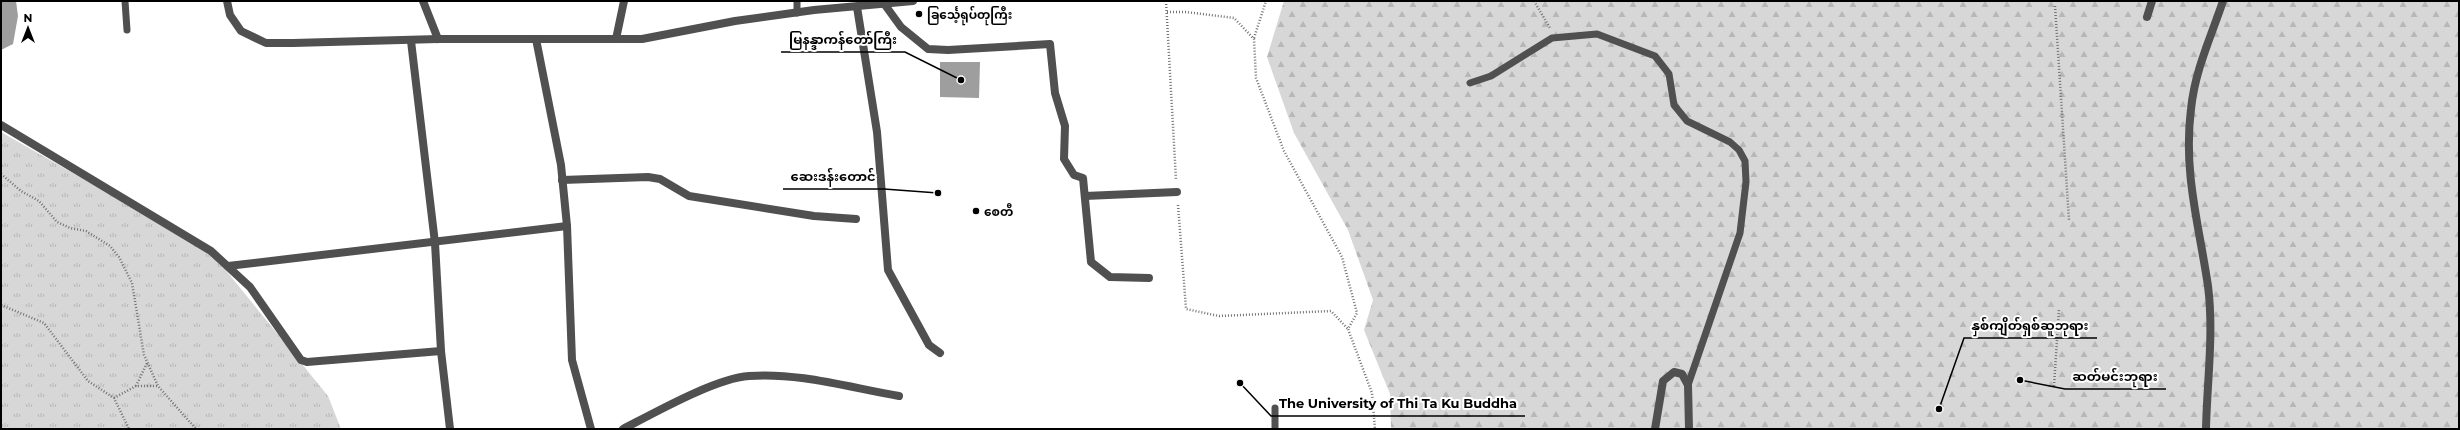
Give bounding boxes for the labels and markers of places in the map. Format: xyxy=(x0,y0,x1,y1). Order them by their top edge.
place label: ခြင်္သေ့ရုပ်တုကြီး xyxy=(927,5,1012,26)
marker: ခြင်္သေ့ရုပ်တုကြီး xyxy=(914,9,924,19)
callout: မြနန္ဒာကန်တော်ကြီး xyxy=(781,27,905,52)
callout: ဆေးဒန်းတောင် xyxy=(783,164,884,189)
place label: စေတီ xyxy=(984,203,1013,219)
marker: စေတီ xyxy=(971,206,981,216)
callout: နှစ်ကျိတ်ရှစ်ဆူဘုရား xyxy=(1964,313,2097,338)
callout: ဆတ်မင်းဘုရား xyxy=(2065,364,2166,389)
callout: The University of Thi Ta Ku Buddha xyxy=(1271,391,1525,416)

